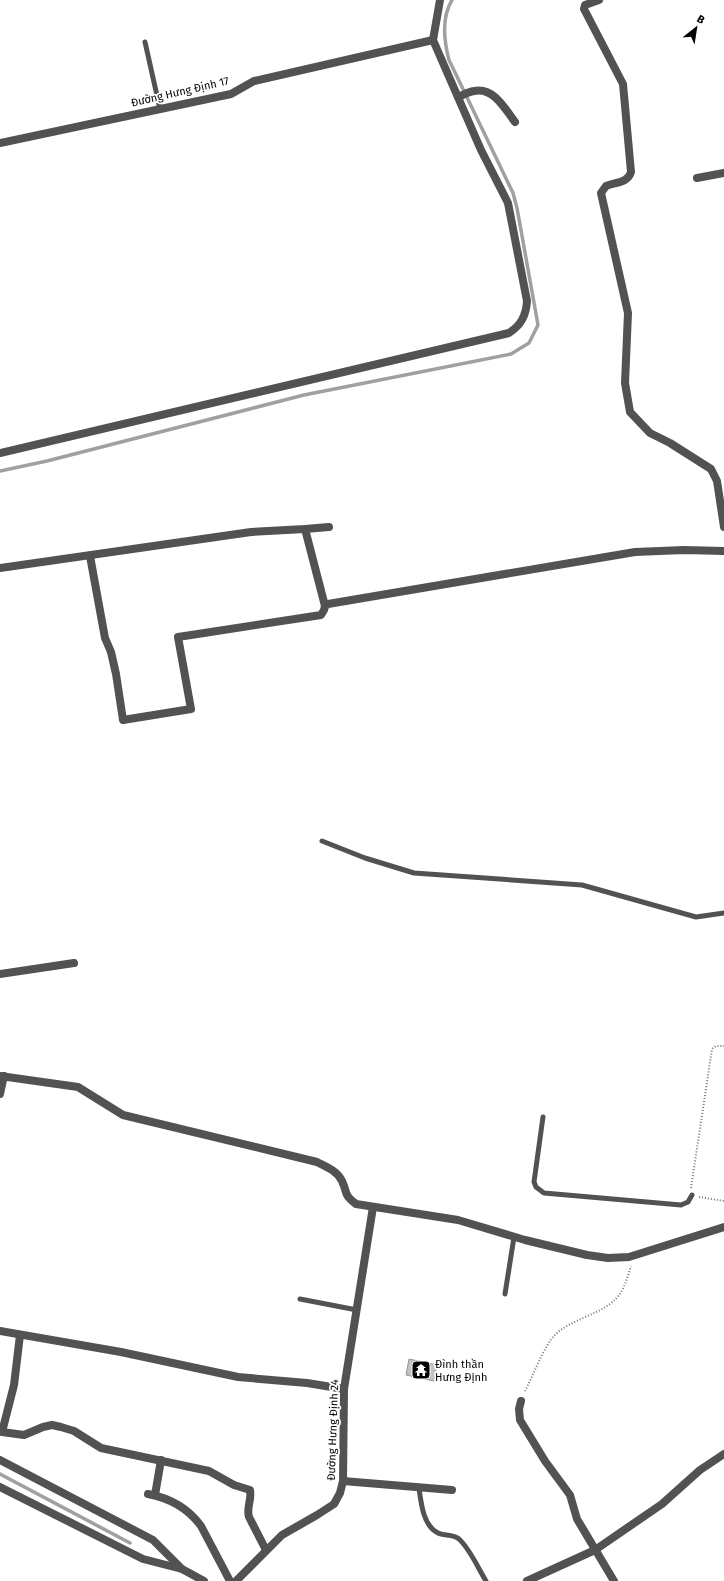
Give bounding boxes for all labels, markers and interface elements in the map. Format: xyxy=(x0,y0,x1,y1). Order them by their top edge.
north arrow xyxy=(676,8,716,48)
text: B xyxy=(695,12,707,27)
street label: Đường Hưng Định 17 xyxy=(130,74,230,110)
place label: Đình thần Hưng Định xyxy=(435,1358,487,1384)
temple icon: Đình thần Hưng Định xyxy=(410,1359,432,1381)
street label: Đường Hưng Định 24 xyxy=(325,1379,341,1481)

